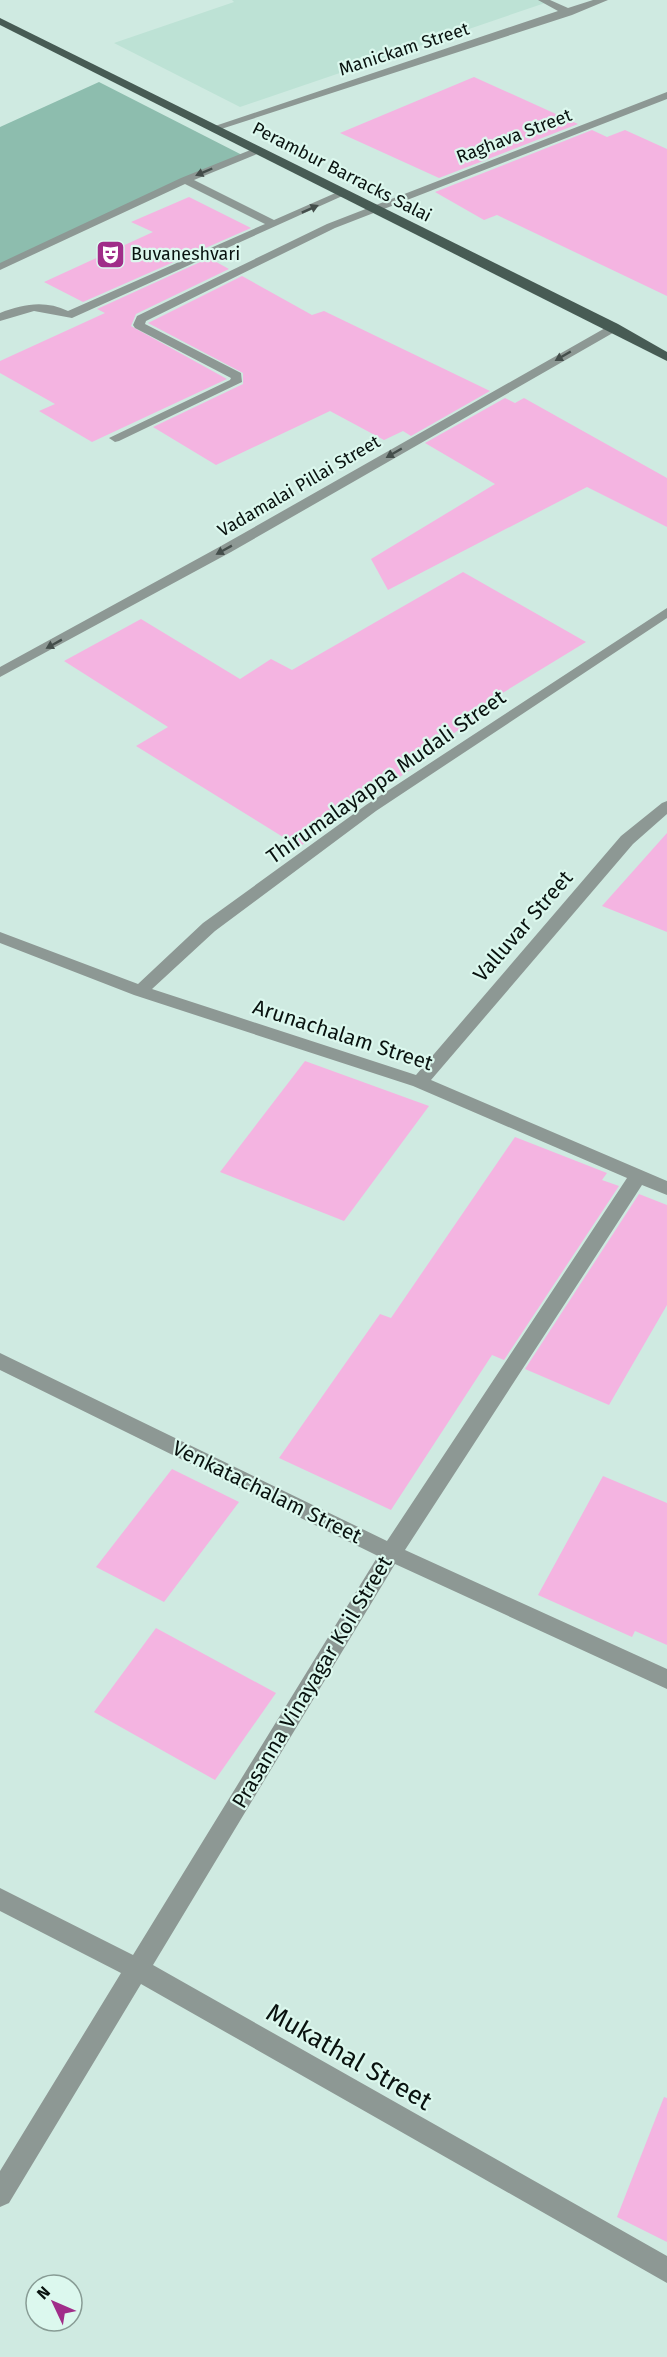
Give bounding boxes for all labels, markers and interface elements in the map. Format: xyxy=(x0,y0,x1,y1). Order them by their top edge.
street label: Manickam Street xyxy=(336,17,472,80)
street label: Raghava Street xyxy=(453,104,575,168)
street label: Perambur Barracks Salai xyxy=(249,117,435,227)
one-way arrow xyxy=(195,168,213,177)
one-way arrow xyxy=(301,204,318,213)
theatre icon: Buvaneshvari xyxy=(94,238,126,270)
place label: Buvaneshvari xyxy=(131,243,240,265)
one-way arrow xyxy=(555,351,571,362)
street label: Vadamalai Pillai Street xyxy=(214,430,385,542)
one-way arrow xyxy=(385,448,402,458)
one-way arrow xyxy=(216,544,233,554)
one-way arrow xyxy=(45,639,62,649)
street label: Thirumalayappa Mudali Street xyxy=(261,684,511,870)
street label: Valluvar Street xyxy=(468,865,579,987)
street label: Arunachalam Street xyxy=(250,994,437,1076)
street label: Venkatachalam Street xyxy=(168,1435,366,1549)
street label: Prasanna Vinayagar Koil Street xyxy=(226,1551,398,1813)
street label: Mukathal Street xyxy=(261,1997,438,2117)
north arrow xyxy=(24,2273,84,2333)
text: N xyxy=(33,2283,54,2303)

